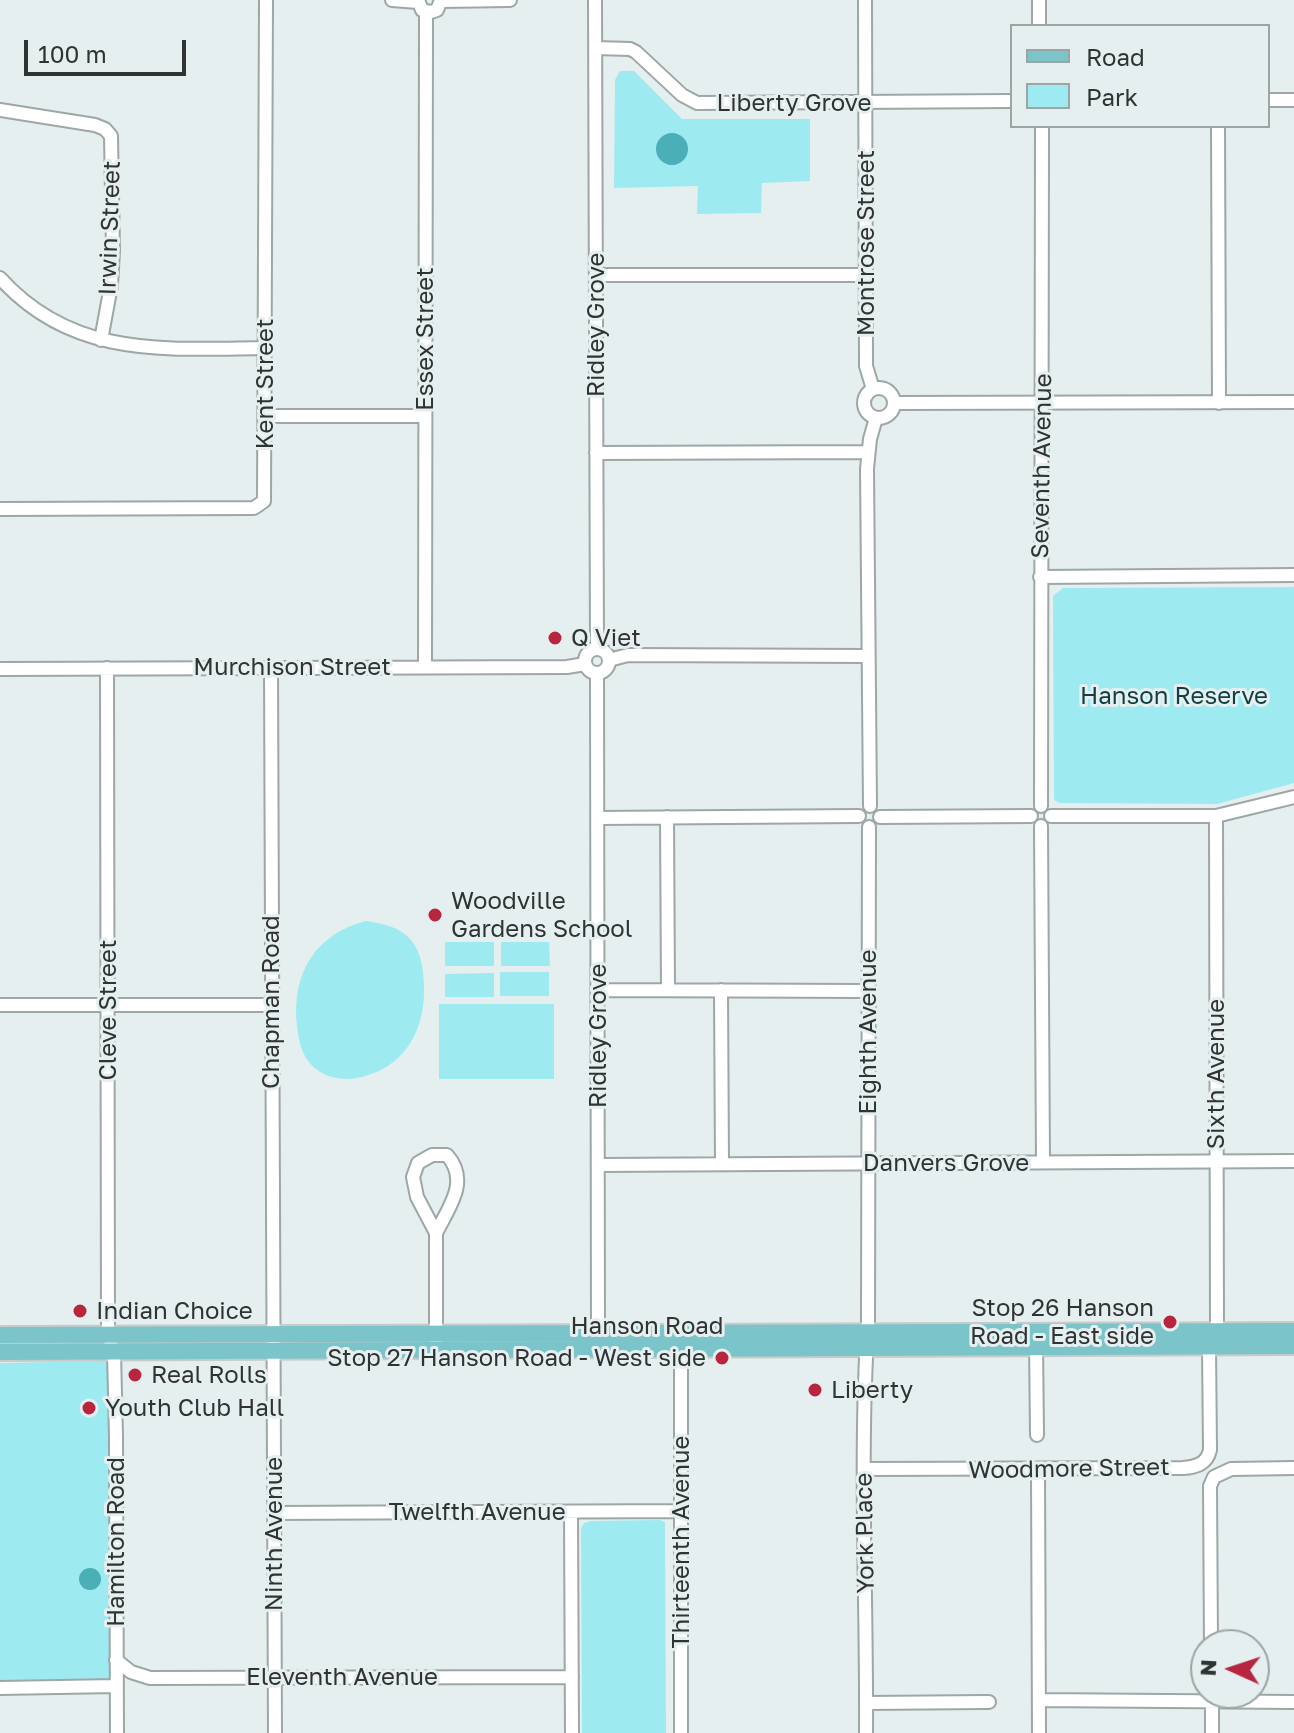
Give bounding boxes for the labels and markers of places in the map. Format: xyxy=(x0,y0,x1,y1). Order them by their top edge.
place label: Q Viet xyxy=(571,624,641,652)
marker: Q Viet xyxy=(546,629,564,647)
place label: Woodville Gardens School xyxy=(451,887,632,943)
marker: Woodville Gardens School xyxy=(426,906,444,924)
place label: Stop 26 Hanson Road - East side xyxy=(970,1294,1154,1350)
place label: Indian Choice xyxy=(96,1297,253,1325)
marker: Indian Choice xyxy=(71,1302,89,1320)
marker: Stop 26 Hanson Road - East side xyxy=(1161,1313,1179,1331)
place label: Stop 27 Hanson Road - West side xyxy=(327,1344,706,1372)
marker: Stop 27 Hanson Road - West side xyxy=(713,1349,731,1367)
place label: Real Rolls xyxy=(151,1361,267,1389)
marker: Real Rolls xyxy=(126,1366,144,1384)
place label: Liberty xyxy=(831,1376,913,1404)
marker: Liberty xyxy=(806,1381,824,1399)
place label: Youth Club Hall xyxy=(105,1394,284,1422)
marker: Youth Club Hall xyxy=(80,1399,98,1417)

